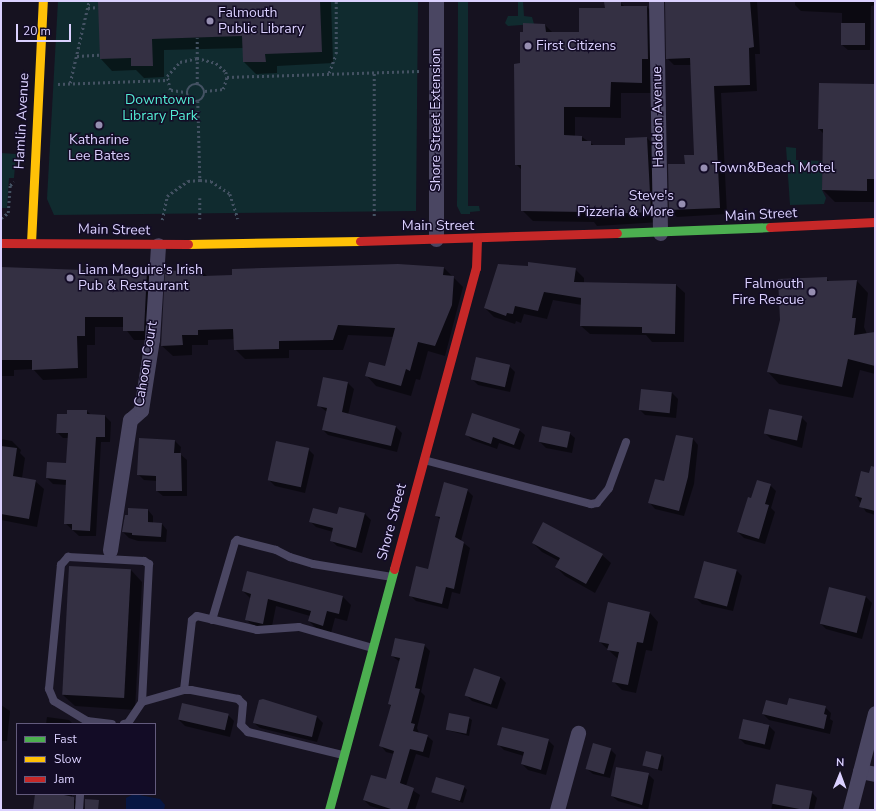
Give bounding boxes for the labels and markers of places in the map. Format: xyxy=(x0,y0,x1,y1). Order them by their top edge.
place label: Falmouth Public Library xyxy=(218,5,304,38)
marker: Falmouth Public Library xyxy=(205,16,215,26)
place label: First Citizens xyxy=(536,38,616,54)
marker: First Citizens xyxy=(523,41,533,51)
marker: Katharine Lee Bates xyxy=(94,120,104,130)
place label: Katharine Lee Bates xyxy=(68,132,130,164)
place label: Town&Beach Motel xyxy=(712,160,835,176)
marker: Town&Beach Motel xyxy=(699,163,709,173)
place label: Steve's Pizzeria & More xyxy=(577,188,674,220)
marker: Steve's Pizzeria & More xyxy=(677,199,687,209)
place label: Liam Maguire's Irish Pub & Restaurant xyxy=(78,262,203,294)
marker: Liam Maguire's Irish Pub & Restaurant xyxy=(65,273,75,283)
place label: Falmouth Fire Rescue xyxy=(732,276,804,308)
marker: Falmouth Fire Rescue xyxy=(807,287,817,297)

